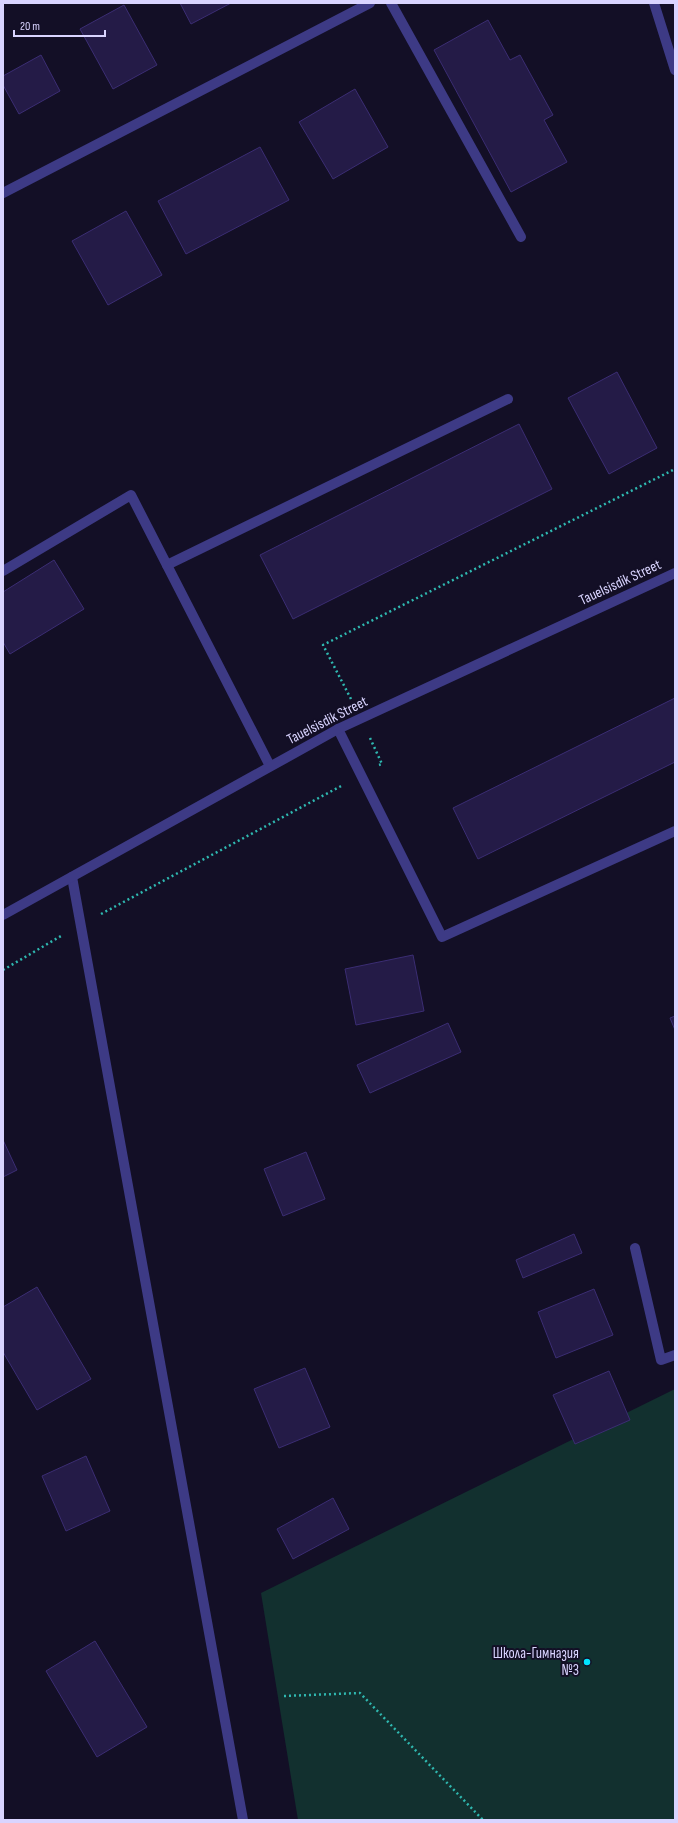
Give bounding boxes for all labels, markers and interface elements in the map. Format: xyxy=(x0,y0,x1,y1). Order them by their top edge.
scale bar xyxy=(14,12,105,38)
text: 20 m xyxy=(20,19,40,34)
street label: Tauelsisdik Street xyxy=(576,555,665,610)
street label: Tauelsisdik Street xyxy=(284,692,371,749)
place label: Школа-Гимназия №3 xyxy=(493,1644,579,1680)
marker: Школа-Гимназия №3 xyxy=(582,1657,592,1667)

